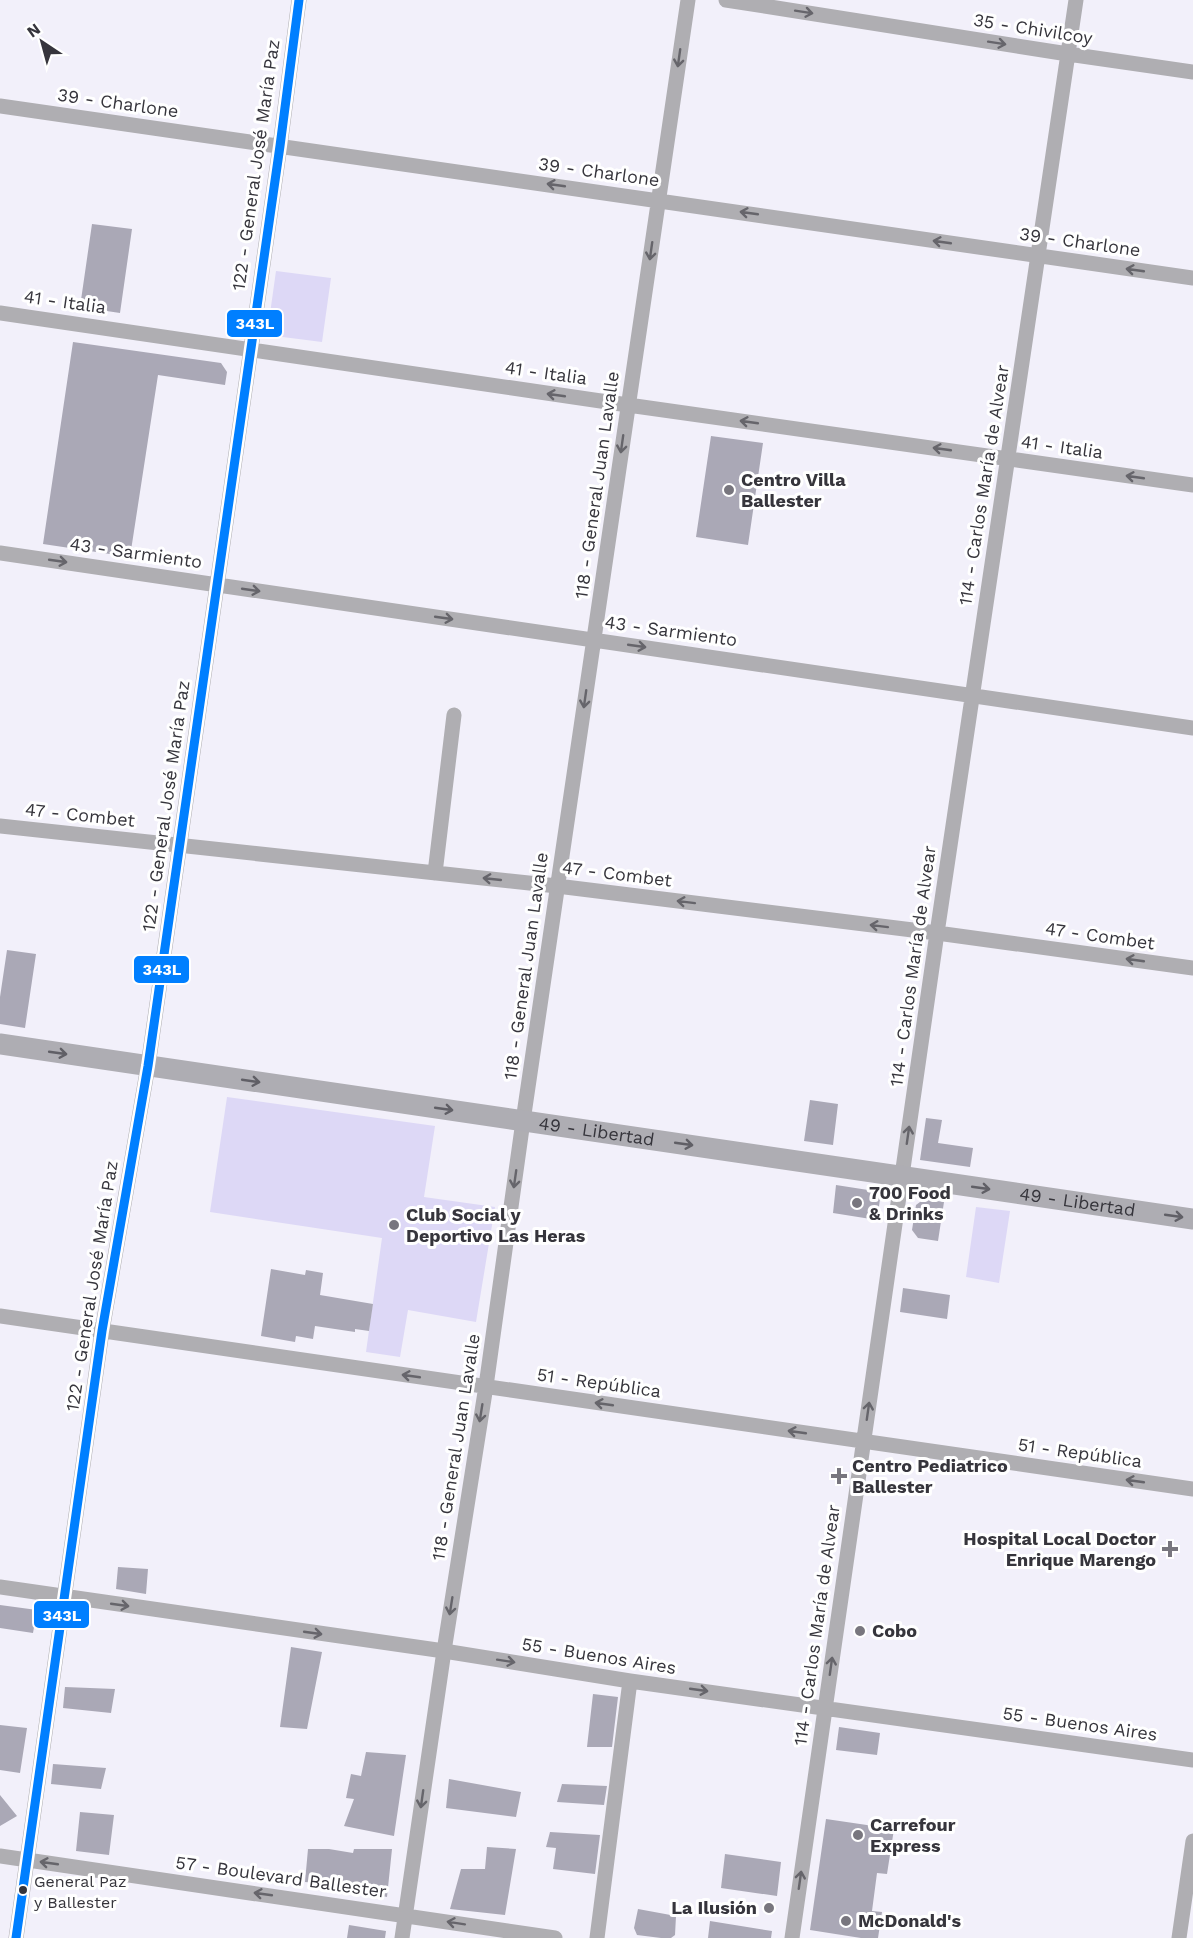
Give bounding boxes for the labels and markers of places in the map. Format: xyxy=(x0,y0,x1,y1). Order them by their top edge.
place label: Centro Villa Ballester xyxy=(741,469,846,511)
marker: Centro Villa Ballester xyxy=(722,483,736,497)
place label: 700 Food & Drinks xyxy=(869,1182,951,1224)
marker: 700 Food & Drinks xyxy=(850,1196,864,1210)
place label: Club Social y Deportivo Las Heras xyxy=(406,1204,586,1246)
marker: Club Social y Deportivo Las Heras xyxy=(387,1218,401,1232)
place label: Centro Pediatrico Ballester xyxy=(852,1455,1008,1497)
marker: Centro Pediatrico Ballester xyxy=(830,1467,848,1485)
place label: Hospital Local Doctor Enrique Marengo xyxy=(963,1528,1156,1570)
marker: Hospital Local Doctor Enrique Marengo xyxy=(1161,1540,1179,1558)
place label: Cobo xyxy=(872,1620,917,1641)
marker: Cobo xyxy=(853,1624,867,1638)
place label: Carrefour Express xyxy=(870,1814,956,1856)
marker: Carrefour Express xyxy=(851,1828,865,1842)
place label: General Paz y Ballester xyxy=(34,1872,126,1912)
marker: General Paz y Ballester xyxy=(17,1884,29,1896)
place label: La Ilusión xyxy=(671,1897,757,1918)
marker: La Ilusión xyxy=(762,1901,776,1915)
place label: McDonald's xyxy=(858,1910,961,1931)
marker: McDonald's xyxy=(839,1914,853,1928)

